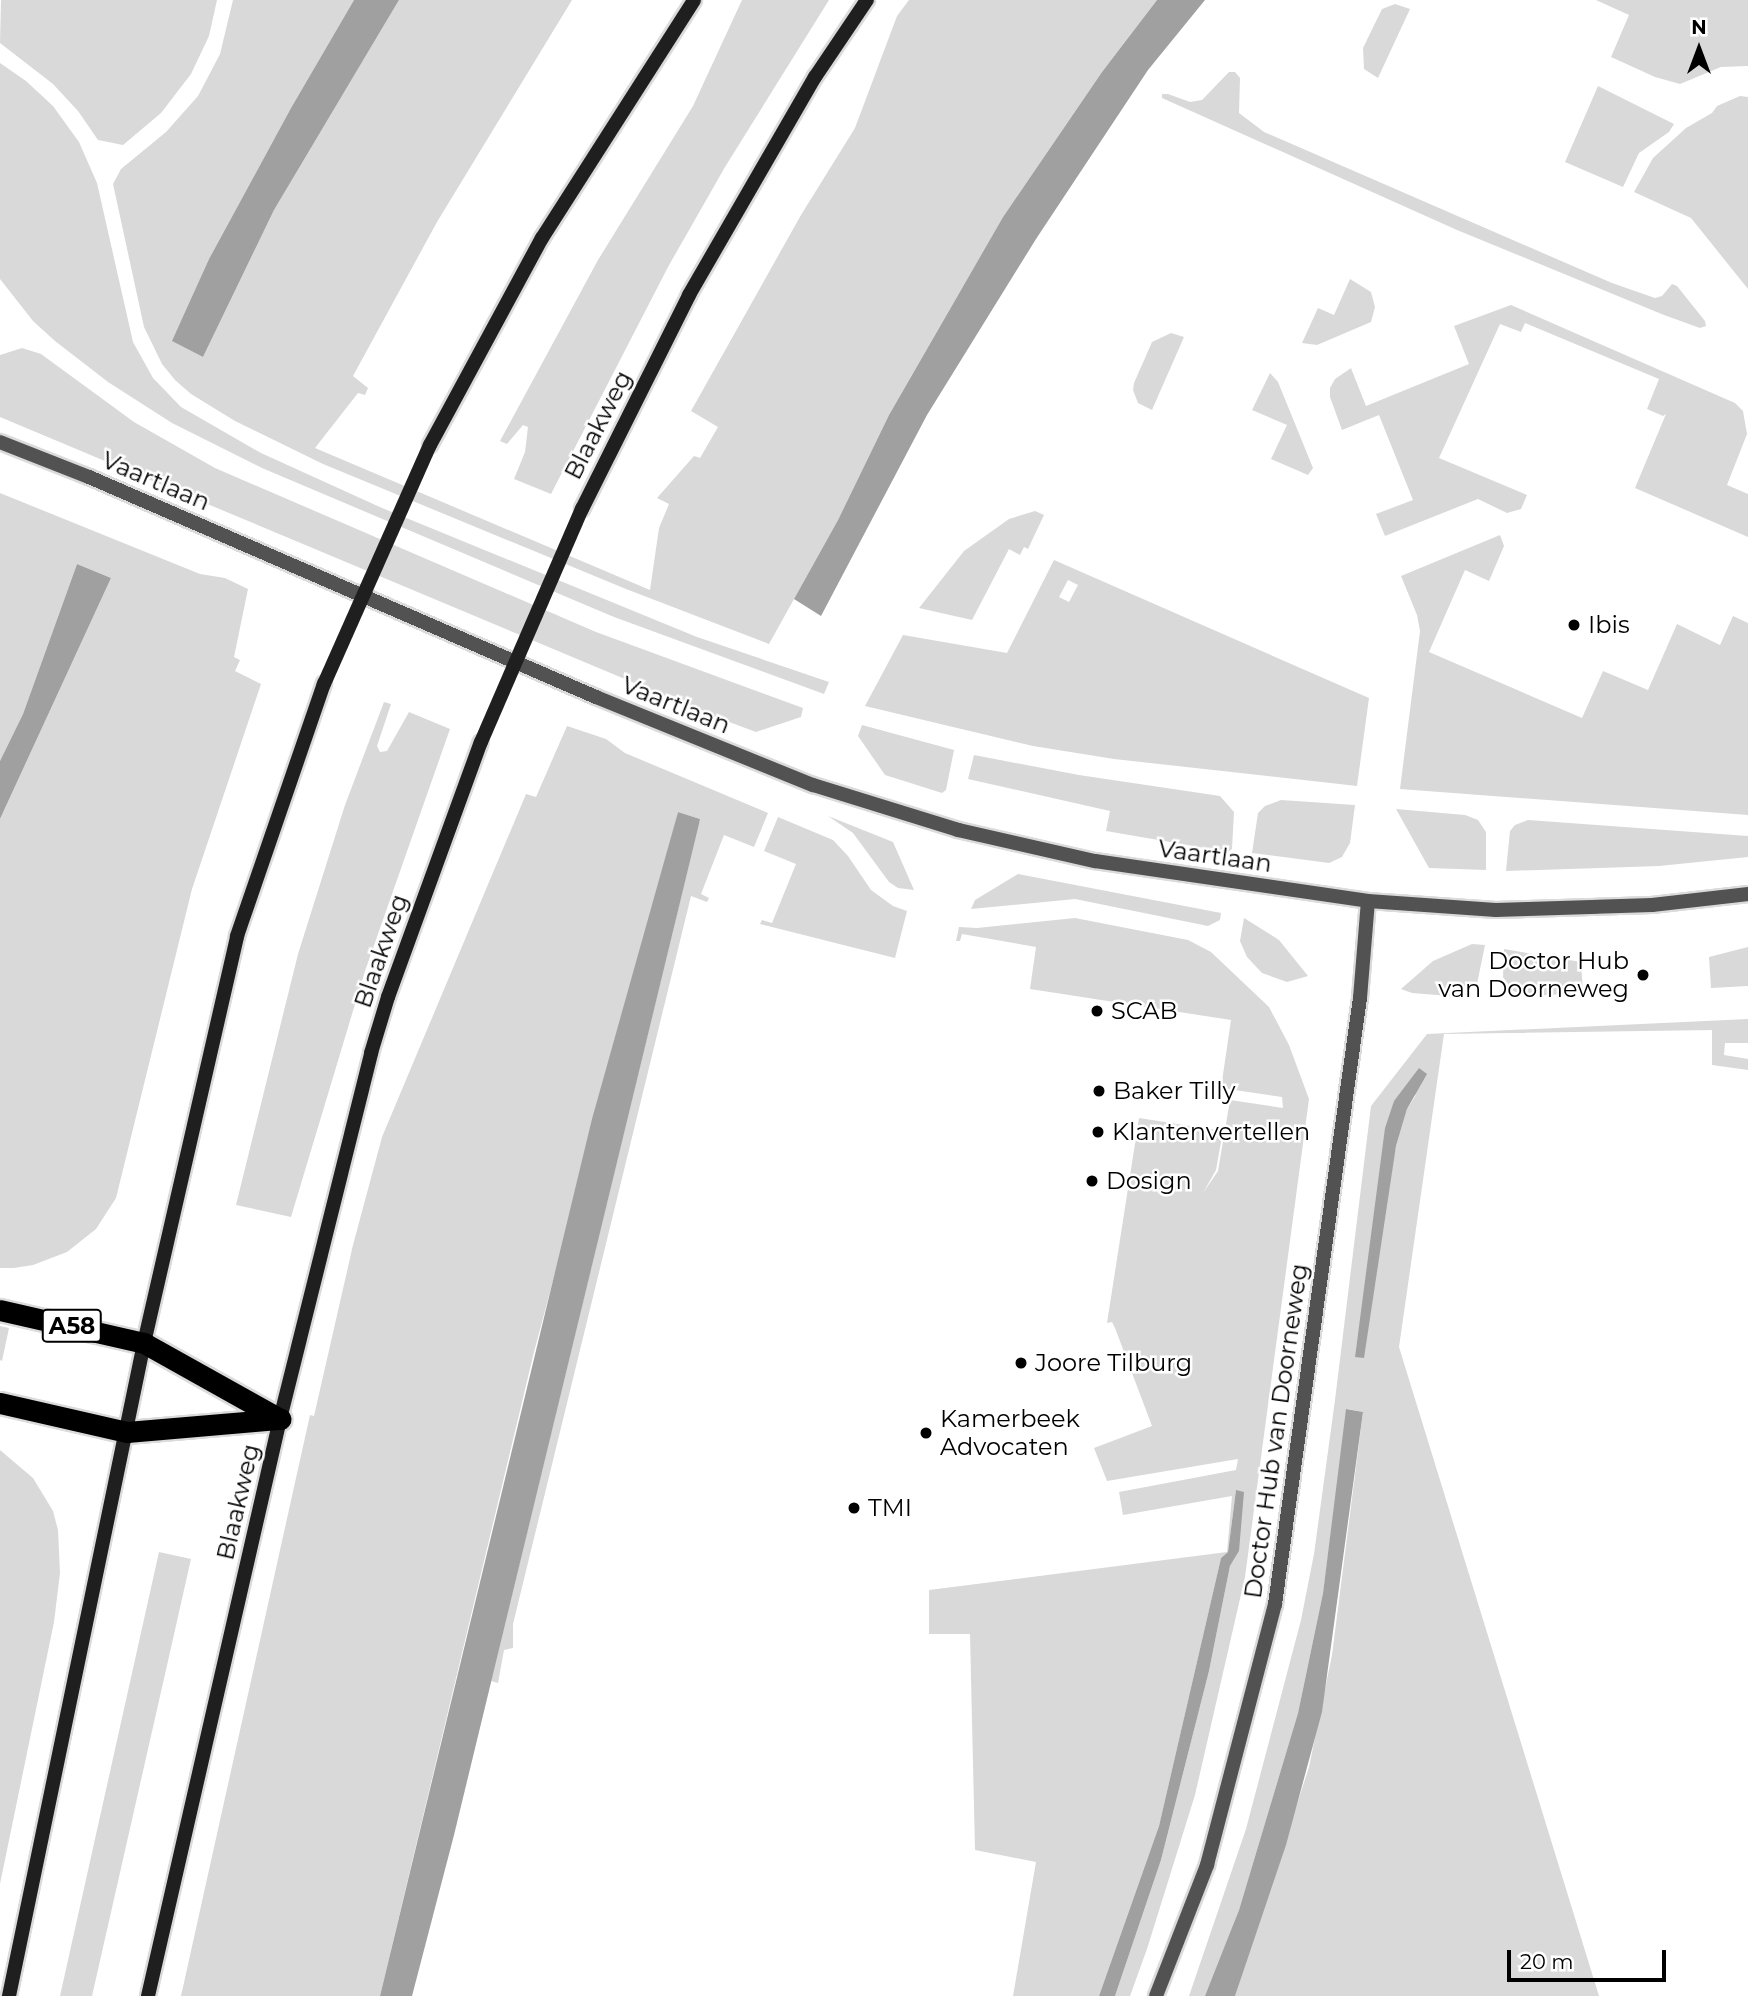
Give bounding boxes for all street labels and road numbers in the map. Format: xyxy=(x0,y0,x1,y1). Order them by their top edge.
street label: Blaakweg xyxy=(558,366,638,484)
street label: Vaartlaan xyxy=(98,445,214,517)
street label: Vaartlaan xyxy=(618,670,734,740)
street label: Vaartlaan xyxy=(1156,834,1274,878)
street label: Blaakweg xyxy=(348,890,414,1012)
street label: Doctor Hub van Doorneweg xyxy=(1238,1262,1314,1600)
road number: A58 xyxy=(41,1306,104,1345)
street label: Blaakweg xyxy=(211,1441,265,1563)

